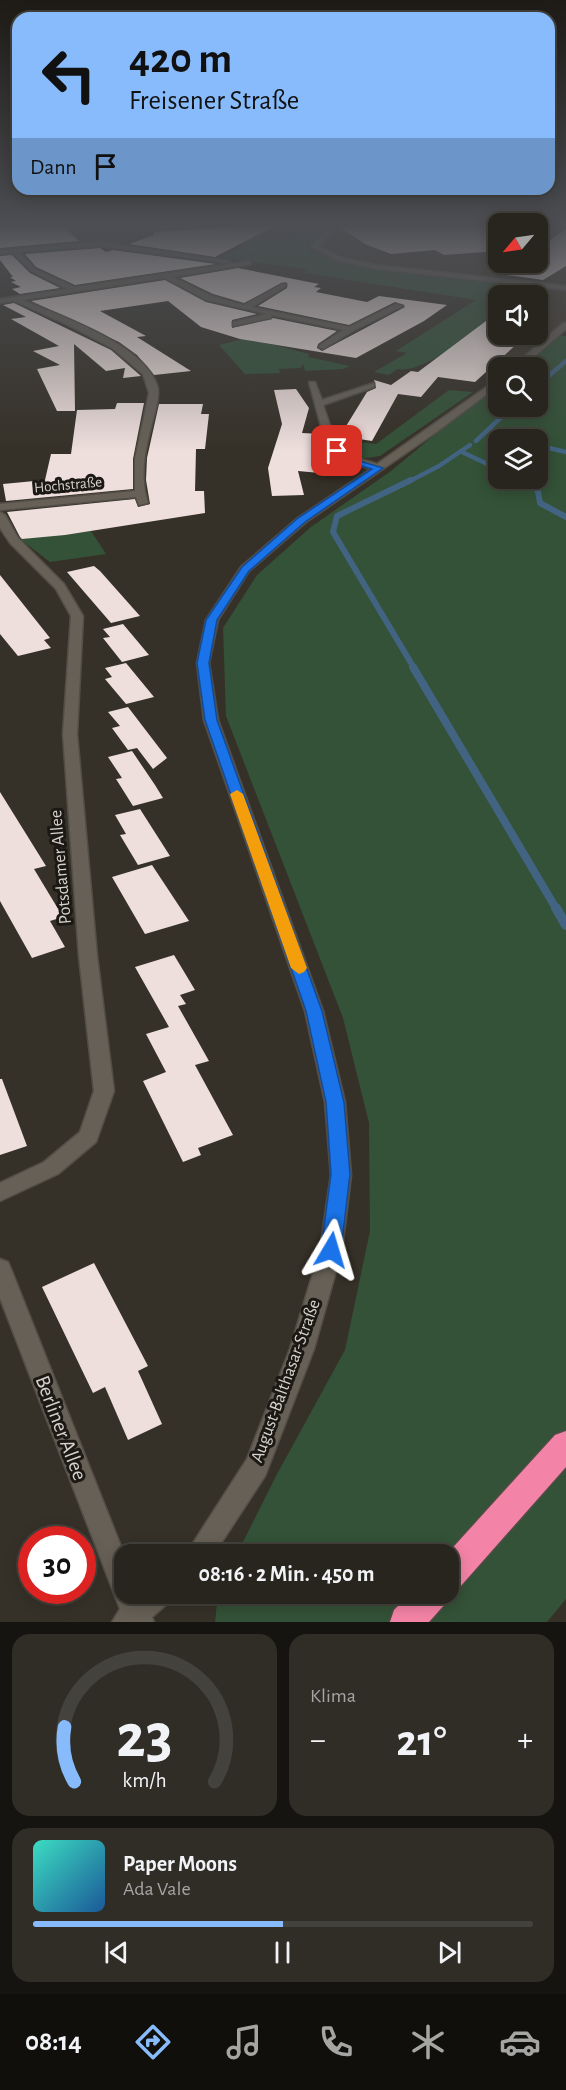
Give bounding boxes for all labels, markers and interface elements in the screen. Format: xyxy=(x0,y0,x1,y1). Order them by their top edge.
icon: left xyxy=(30,36,108,114)
text: 420 m xyxy=(129,38,232,80)
text: Freisener Straße xyxy=(129,87,299,114)
icon: arrive xyxy=(89,150,122,183)
text: Dann xyxy=(30,156,77,178)
north arrow xyxy=(488,213,548,273)
map controls xyxy=(488,213,548,489)
button: sound xyxy=(488,285,548,345)
button: search xyxy=(488,357,548,417)
pin xyxy=(311,425,362,476)
button: layers xyxy=(488,429,548,489)
icon: arrive xyxy=(320,434,353,467)
street label: Hochstraße xyxy=(33,475,103,495)
street label: Potsdamer Allee xyxy=(47,809,75,925)
position arrow xyxy=(299,1218,363,1282)
street label: August-Balthasar-Straße xyxy=(248,1297,324,1465)
street label: Berliner Allee xyxy=(31,1373,91,1483)
speed limit sign: 30 xyxy=(18,1526,96,1604)
text: 08:16 · 2 Min. · 450 m xyxy=(198,1563,375,1585)
text: Klima xyxy=(310,1686,356,1706)
text: 23 xyxy=(116,1706,173,1768)
text: 21° xyxy=(396,1719,447,1764)
text: − xyxy=(310,1724,326,1757)
text: + xyxy=(517,1724,533,1757)
text: km/h xyxy=(122,1770,167,1791)
text: Paper Moons xyxy=(123,1853,237,1875)
text: Ada Vale xyxy=(123,1879,191,1899)
icon: previous xyxy=(100,1936,133,1969)
icon: pause xyxy=(266,1936,299,1969)
icon: next xyxy=(433,1936,466,1969)
icon: directions xyxy=(132,2021,174,2063)
icon: music xyxy=(223,2021,265,2063)
icon: phone xyxy=(315,2021,357,2063)
icon: climate xyxy=(407,2021,449,2063)
icon: car xyxy=(499,2021,541,2063)
text: 08:14 xyxy=(25,2028,82,2055)

